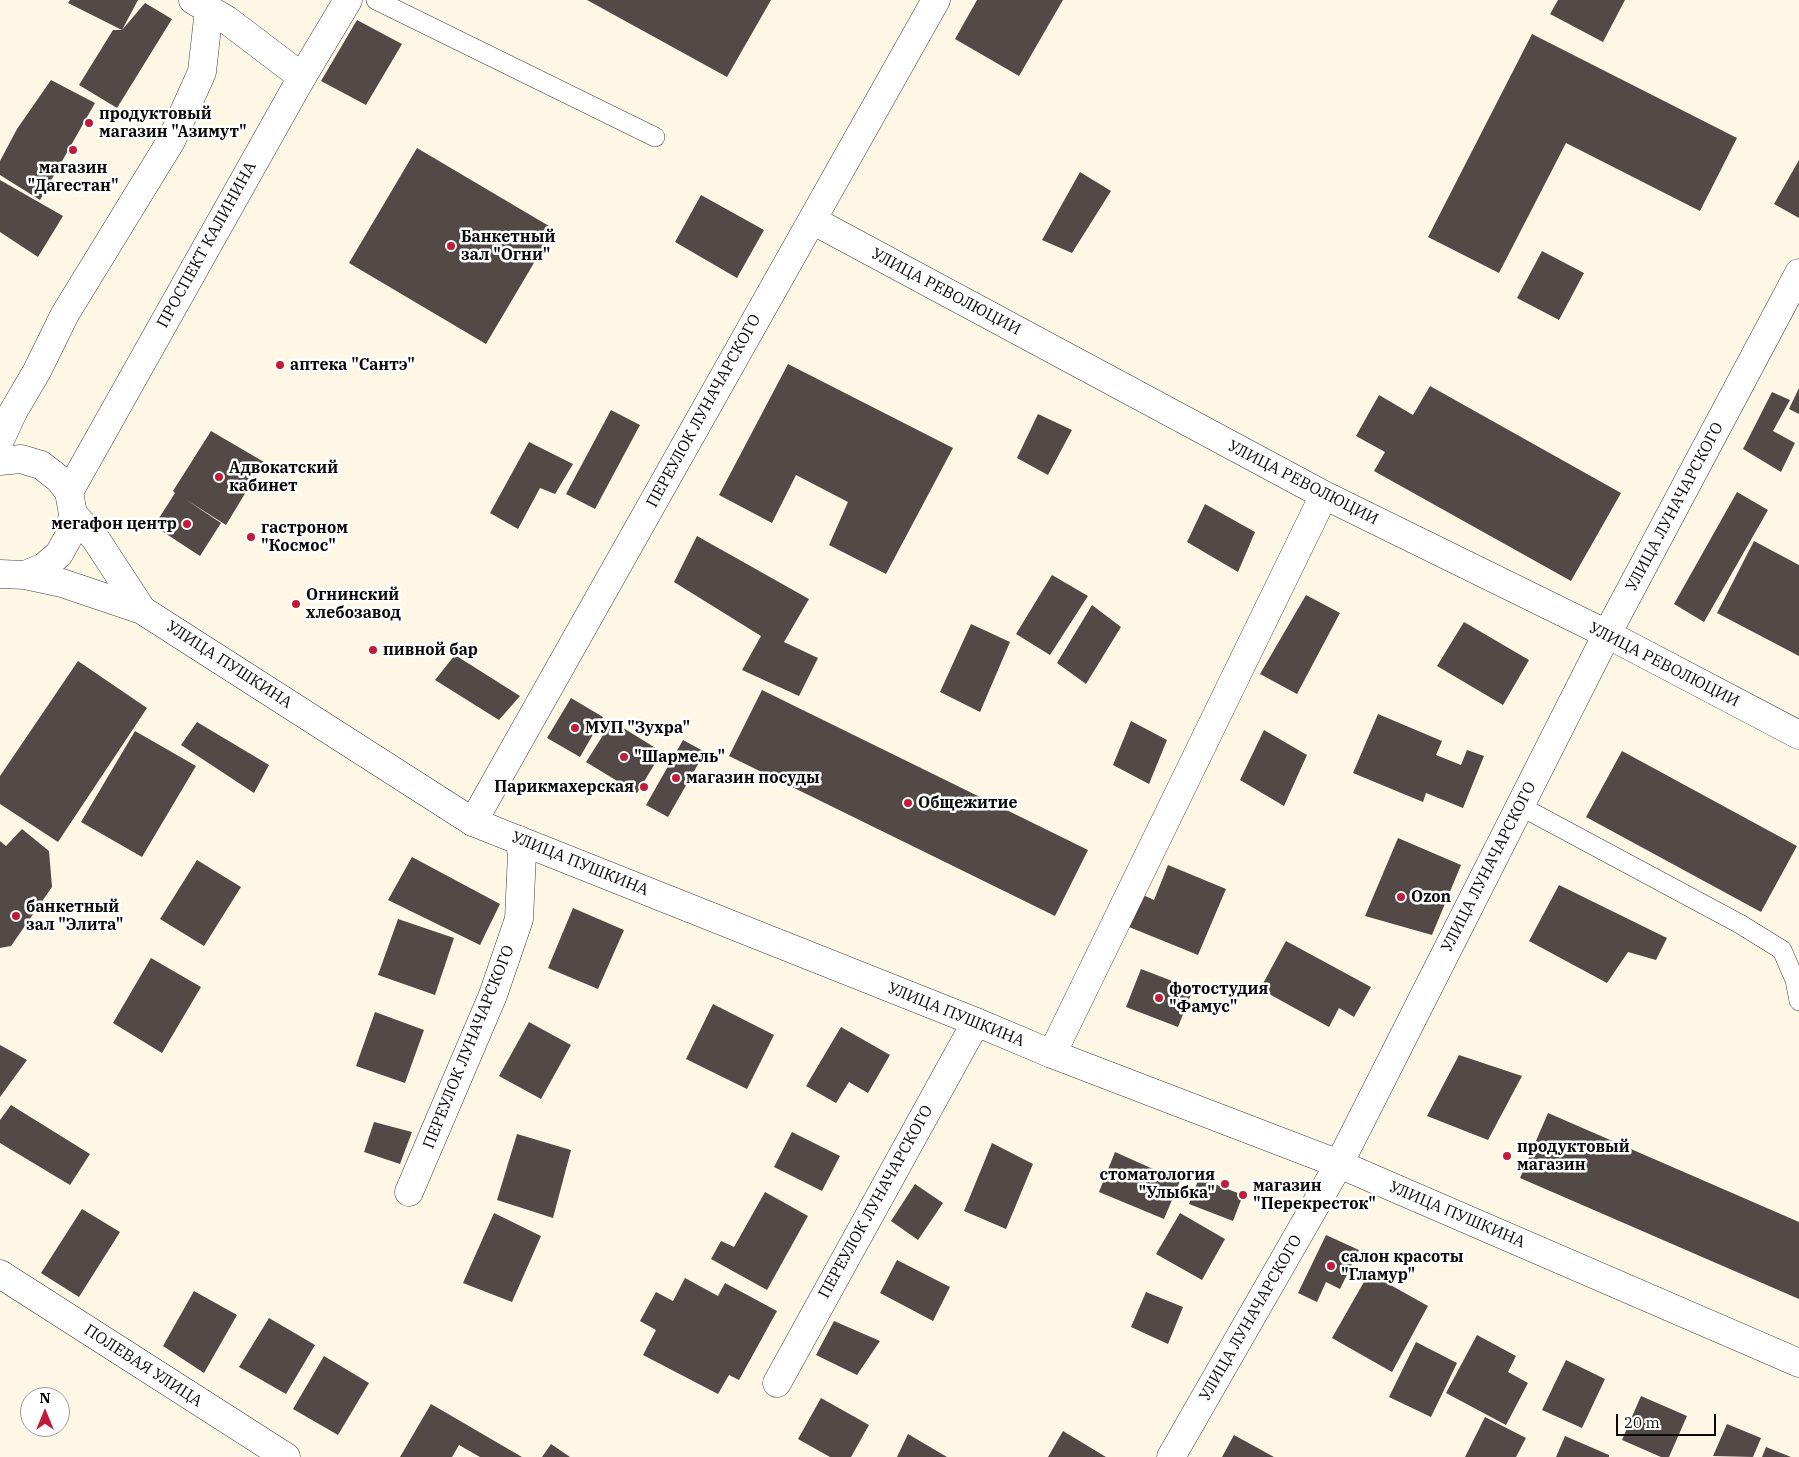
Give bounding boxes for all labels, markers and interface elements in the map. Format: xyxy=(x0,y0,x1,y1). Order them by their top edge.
place label: продуктовый магазин "Азимут" xyxy=(99,104,247,142)
marker: продуктовый магазин "Азимут" xyxy=(83,117,95,129)
marker: магазин "Дагестан" xyxy=(67,144,79,156)
place label: магазин "Дагестан" xyxy=(27,158,119,196)
street label: ПРОСПЕКТ КАЛИНИНА xyxy=(153,159,261,331)
place label: Банкетный зал "Огни" xyxy=(461,227,555,265)
marker: Банкетный зал "Огни" xyxy=(445,240,457,252)
street label: УЛИЦА РЕВОЛЮЦИИ xyxy=(868,244,1024,340)
street label: ПЕРЕУЛОК ЛУНАЧАРСКОГО xyxy=(643,311,765,511)
place label: аптека "Сантэ" xyxy=(290,355,415,375)
marker: аптека "Сантэ" xyxy=(274,359,286,371)
street label: УЛИЦА ЛУНАЧАРСКОГО xyxy=(1622,419,1728,595)
street label: УЛИЦА РЕВОЛЮЦИИ xyxy=(1224,437,1382,529)
place label: Адвокатский кабинет xyxy=(229,458,338,496)
marker: Адвокатский кабинет xyxy=(213,471,225,483)
place label: мегафон центр xyxy=(51,514,177,534)
marker: мегафон центр xyxy=(181,518,193,530)
place label: гастроном "Космос" xyxy=(261,518,348,556)
marker: гастроном "Космос" xyxy=(245,531,257,543)
place label: Огнинский хлебозавод xyxy=(306,585,401,623)
marker: Огнинский хлебозавод xyxy=(290,598,302,610)
street label: УЛИЦА ПУШКИНА xyxy=(163,617,295,713)
street label: УЛИЦА РЕВОЛЮЦИИ xyxy=(1585,619,1743,711)
place label: пивной бар xyxy=(383,640,478,660)
marker: пивной бар xyxy=(367,644,379,656)
place label: МУП "Зухра" xyxy=(585,718,690,738)
marker: МУП "Зухра" xyxy=(569,722,581,734)
place label: "Шармель" xyxy=(634,747,725,767)
marker: "Шармель" xyxy=(618,751,630,763)
place label: магазин посуды xyxy=(686,768,820,788)
marker: магазин посуды xyxy=(670,772,682,784)
place label: Парикмахерская xyxy=(494,777,634,797)
street label: УЛИЦА ЛУНАЧАРСКОГО xyxy=(1438,779,1540,955)
marker: Парикмахерская xyxy=(638,781,650,793)
place label: Общежитие xyxy=(918,793,1017,813)
marker: Общежитие xyxy=(902,797,914,809)
street label: УЛИЦА ПУШКИНА xyxy=(509,828,651,900)
place label: Ozon xyxy=(1411,887,1451,907)
marker: Ozon xyxy=(1395,891,1407,903)
place label: банкетный зал "Элита" xyxy=(26,897,123,935)
marker: банкетный зал "Элита" xyxy=(10,910,22,922)
street label: ПЕРЕУЛОК ЛУНАЧАРСКОГО xyxy=(419,942,519,1152)
street label: УЛИЦА ПУШКИНА xyxy=(885,979,1027,1051)
place label: фотостудия "Фамус" xyxy=(1169,979,1268,1017)
marker: фотостудия "Фамус" xyxy=(1153,992,1165,1004)
street label: ПЕРЕУЛОК ЛУНАЧАРСКОГО xyxy=(815,1102,937,1302)
place label: продуктовый магазин xyxy=(1517,1137,1630,1175)
marker: продуктовый магазин xyxy=(1501,1150,1513,1162)
place label: стоматология "Улыбка" xyxy=(1100,1165,1215,1203)
place label: магазин "Перекресток" xyxy=(1253,1176,1376,1214)
marker: стоматология "Улыбка" xyxy=(1219,1178,1231,1190)
street label: УЛИЦА ПУШКИНА xyxy=(1386,1178,1528,1252)
marker: магазин "Перекресток" xyxy=(1237,1189,1249,1201)
street label: УЛИЦА ЛУНАЧАРСКОГО xyxy=(1196,1232,1306,1404)
place label: салон красоты "Гламур" xyxy=(1341,1247,1463,1285)
marker: салон красоты "Гламур" xyxy=(1325,1260,1337,1272)
street label: ПОЛЕВАЯ УЛИЦА xyxy=(80,1321,206,1411)
north arrow xyxy=(20,1387,70,1437)
text: N xyxy=(39,1389,51,1407)
scale bar xyxy=(1619,1404,1719,1436)
text: 20 m xyxy=(1624,1413,1660,1432)

